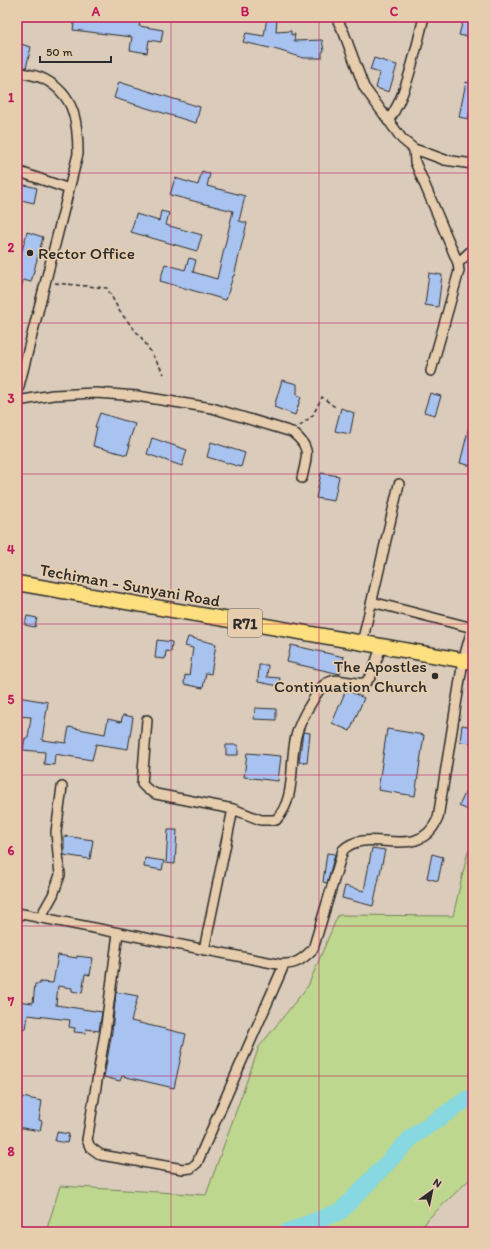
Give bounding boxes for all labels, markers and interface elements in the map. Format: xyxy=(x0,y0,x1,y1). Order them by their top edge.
text: A xyxy=(91,4,101,19)
text: B xyxy=(241,4,250,19)
text: C xyxy=(390,4,399,19)
scale bar xyxy=(40,38,111,64)
text: 50 m xyxy=(46,45,72,59)
text: 1 xyxy=(8,90,14,105)
text: 2 xyxy=(8,240,15,255)
place label: Rector Office xyxy=(38,243,135,263)
marker: Rector Office xyxy=(25,248,35,258)
text: 3 xyxy=(7,391,15,406)
text: 4 xyxy=(7,542,15,557)
street label: Techiman - Sunyani Road xyxy=(38,559,222,611)
road number: R71 xyxy=(228,609,262,637)
place label: The Apostles Continuation Church xyxy=(274,656,427,696)
marker: The Apostles Continuation Church xyxy=(430,671,440,681)
text: 5 xyxy=(8,692,15,707)
text: 6 xyxy=(8,843,15,858)
text: 7 xyxy=(7,994,15,1009)
text: 8 xyxy=(7,1144,15,1159)
north arrow xyxy=(412,1171,452,1211)
text: N xyxy=(431,1176,444,1191)

